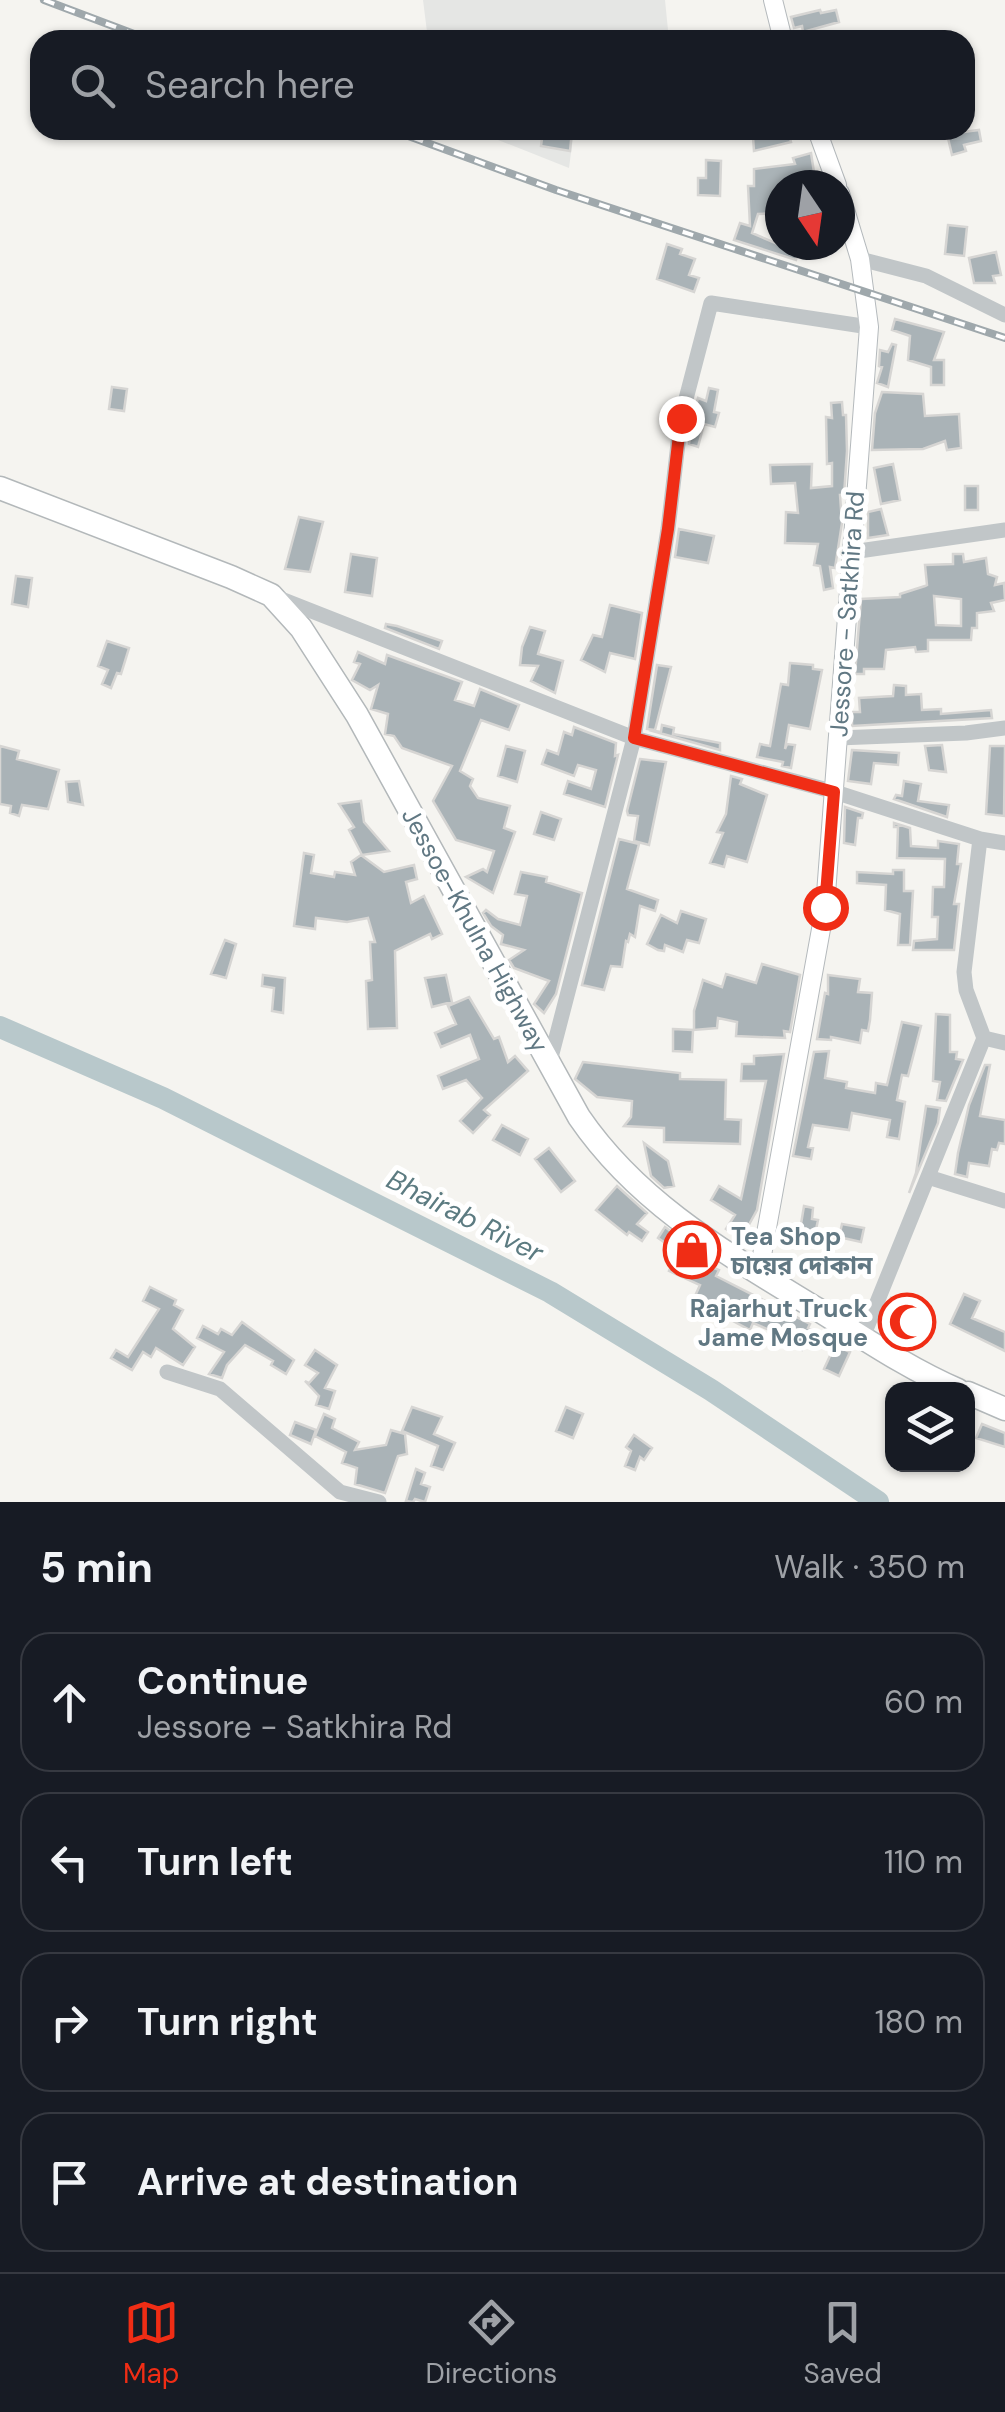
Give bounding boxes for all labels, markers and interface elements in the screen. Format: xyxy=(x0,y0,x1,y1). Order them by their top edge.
search box xyxy=(30,30,975,140)
icon: search xyxy=(65,58,120,113)
text: Search here xyxy=(145,60,355,110)
north arrow xyxy=(765,170,855,260)
route end xyxy=(659,396,705,442)
street label: Jessore - Satkhira Rd xyxy=(822,490,872,738)
street label: Jessoe-Khulna Highway xyxy=(394,802,556,1058)
route start xyxy=(803,885,849,931)
water label: Bhairab River xyxy=(381,1161,550,1272)
shop icon: Tea Shop চায়ের দোকান xyxy=(662,1220,722,1280)
place label: Tea Shop চায়ের দোকান xyxy=(730,1220,873,1282)
place label: Rajarhut Truck Jame Mosque xyxy=(690,1292,869,1354)
mosque icon: Rajarhut Truck Jame Mosque xyxy=(877,1292,937,1352)
map controls xyxy=(885,1382,975,1472)
button: layers xyxy=(885,1382,975,1472)
text: 5 min xyxy=(40,1540,153,1595)
text: Walk · 350 m xyxy=(774,1546,965,1588)
text: Continue xyxy=(137,1656,308,1706)
icon: ahead xyxy=(42,1675,97,1730)
text: 60 m xyxy=(884,1681,963,1723)
text: Jessore - Satkhira Rd xyxy=(137,1706,452,1748)
icon: left xyxy=(42,1835,97,1890)
text: Turn left xyxy=(137,1837,293,1887)
text: 110 m xyxy=(884,1841,963,1883)
icon: right xyxy=(42,1995,97,2050)
text: Turn right xyxy=(137,1997,318,2047)
text: 180 m xyxy=(875,2001,963,2043)
icon: arrive xyxy=(42,2155,97,2210)
text: Arrive at destination xyxy=(137,2157,519,2207)
tab: Map xyxy=(123,2295,179,2392)
tab: Directions xyxy=(426,2295,557,2392)
tab: Saved xyxy=(803,2295,882,2392)

